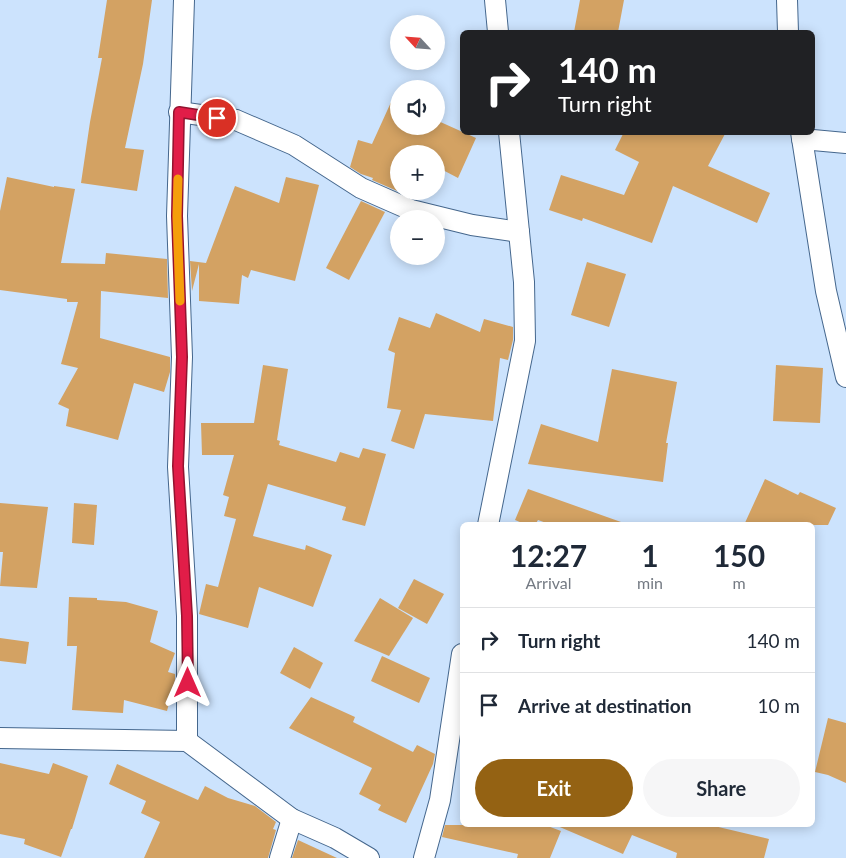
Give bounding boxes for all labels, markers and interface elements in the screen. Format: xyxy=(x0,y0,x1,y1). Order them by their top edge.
north arrow xyxy=(390,15,445,70)
map controls xyxy=(390,15,445,265)
text: 140 m xyxy=(558,48,657,90)
icon: right xyxy=(475,50,540,115)
button: sound xyxy=(390,80,445,135)
text: Turn right xyxy=(558,90,652,117)
pin xyxy=(196,97,238,139)
icon: arrive xyxy=(203,104,231,132)
button: + xyxy=(390,145,445,200)
button: − xyxy=(390,210,445,265)
text: 12:27 xyxy=(510,537,587,573)
text: 1 xyxy=(641,537,659,573)
text: 150 xyxy=(713,537,765,573)
text: Arrival xyxy=(525,573,572,592)
text: min xyxy=(637,573,663,592)
text: m xyxy=(732,573,746,592)
icon: right xyxy=(475,626,503,654)
text: Turn right xyxy=(518,629,600,652)
text: 140 m xyxy=(746,629,800,652)
position arrow xyxy=(161,656,213,708)
icon: arrive xyxy=(475,691,503,719)
text: Arrive at destination xyxy=(518,694,691,717)
text: 10 m xyxy=(757,694,800,717)
button: Exit xyxy=(475,759,633,817)
button: Share xyxy=(643,759,800,817)

